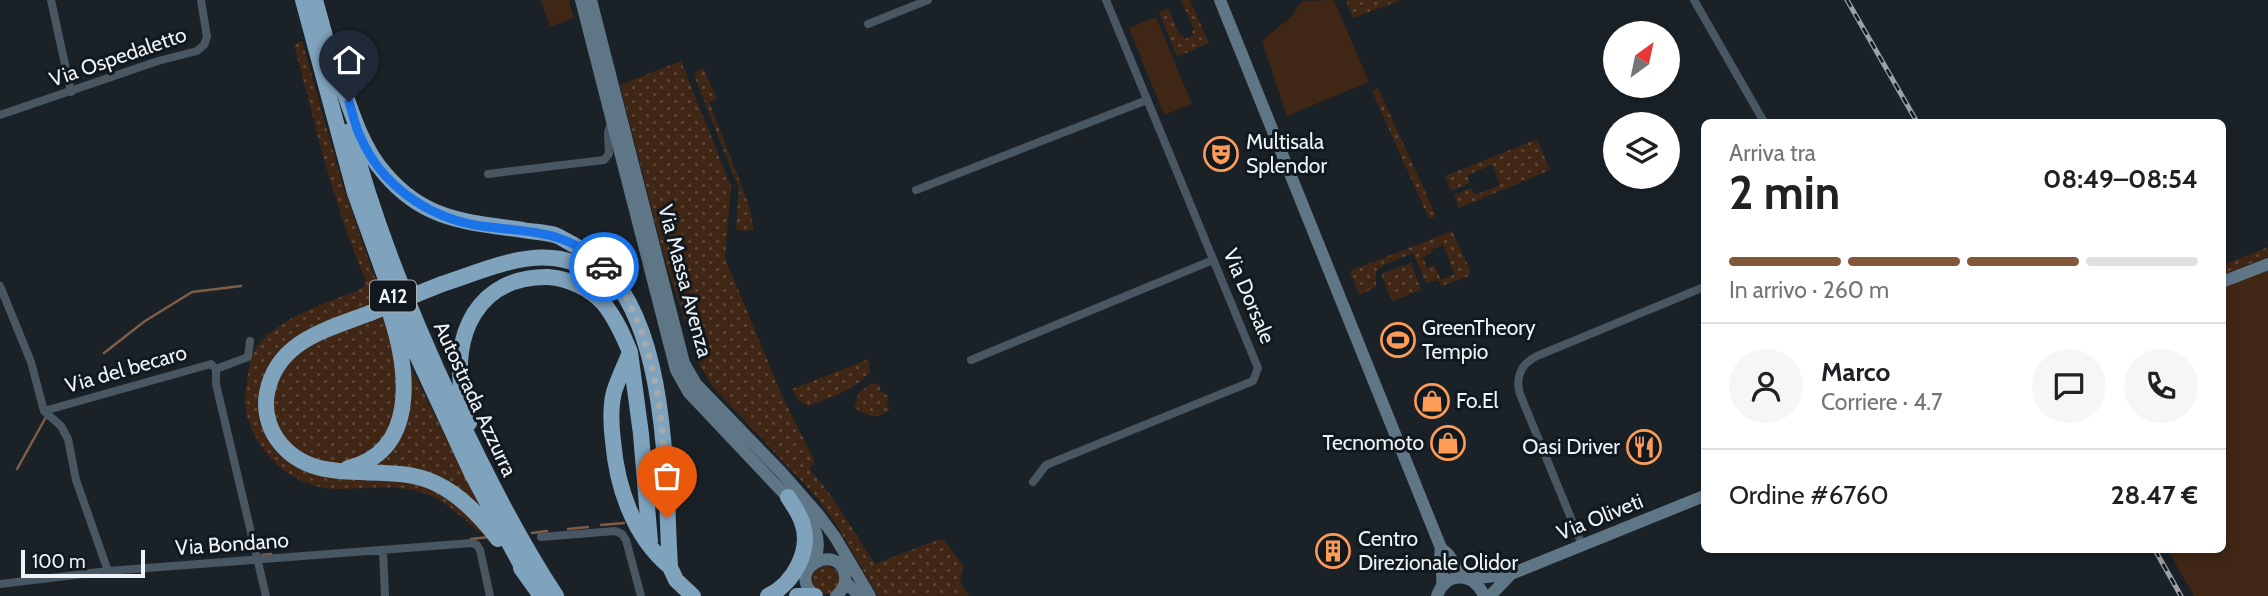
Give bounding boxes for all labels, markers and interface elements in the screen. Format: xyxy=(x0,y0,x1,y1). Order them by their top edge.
street label: Via Ospedaletto xyxy=(46,21,190,92)
north arrow xyxy=(1603,21,1680,98)
map controls xyxy=(1603,21,1680,189)
pin xyxy=(319,30,379,102)
icon: home xyxy=(330,41,368,79)
button: layers xyxy=(1603,112,1680,189)
place label: Multisala Splendor xyxy=(1246,129,1327,178)
theatre icon: Multisala Splendor xyxy=(1202,135,1240,173)
text: Arriva tra xyxy=(1729,139,1816,167)
text: 08:49–08:54 xyxy=(2043,163,2198,195)
text: 2 min xyxy=(1729,165,1840,221)
street label: Via Massa Avenza xyxy=(653,202,718,360)
courier xyxy=(569,232,639,302)
street label: Via Dorsale xyxy=(1218,245,1281,347)
icon: car xyxy=(585,248,623,286)
text: In arrivo · 260 m xyxy=(1729,276,1889,304)
road number: A12 xyxy=(370,280,416,312)
place label: GreenTheory Tempio xyxy=(1422,315,1536,364)
street label: Autostrada Azzurra xyxy=(429,317,522,480)
sports icon: GreenTheory Tempio xyxy=(1379,321,1417,359)
street label: Via del becaro xyxy=(62,339,189,398)
button: person xyxy=(1729,349,1803,423)
button: chat xyxy=(2032,349,2106,423)
button: phone xyxy=(2124,349,2198,423)
text: Marco xyxy=(1821,356,1890,388)
shop icon: Fo.El xyxy=(1413,382,1451,420)
place label: Fo.El xyxy=(1456,388,1499,413)
text: Corriere · 4.7 xyxy=(1821,388,1943,416)
shop icon: Tecnomoto xyxy=(1429,424,1467,462)
restaurant icon: Oasi Driver xyxy=(1625,428,1663,466)
place label: Tecnomoto xyxy=(1323,430,1424,455)
place label: Oasi Driver xyxy=(1522,434,1620,459)
pin xyxy=(637,446,697,518)
icon: bag xyxy=(648,457,686,495)
text: Ordine #6760 xyxy=(1729,479,1889,511)
text: 28.47 € xyxy=(2111,479,2198,511)
street label: Via Oliveti xyxy=(1553,488,1647,545)
place label: Centro Direzionale Olidor xyxy=(1358,526,1518,575)
street label: Via Bondano xyxy=(174,527,290,560)
building icon: Centro Direzionale Olidor xyxy=(1314,532,1352,570)
scale bar xyxy=(21,547,145,579)
text: 100 m xyxy=(32,550,86,573)

